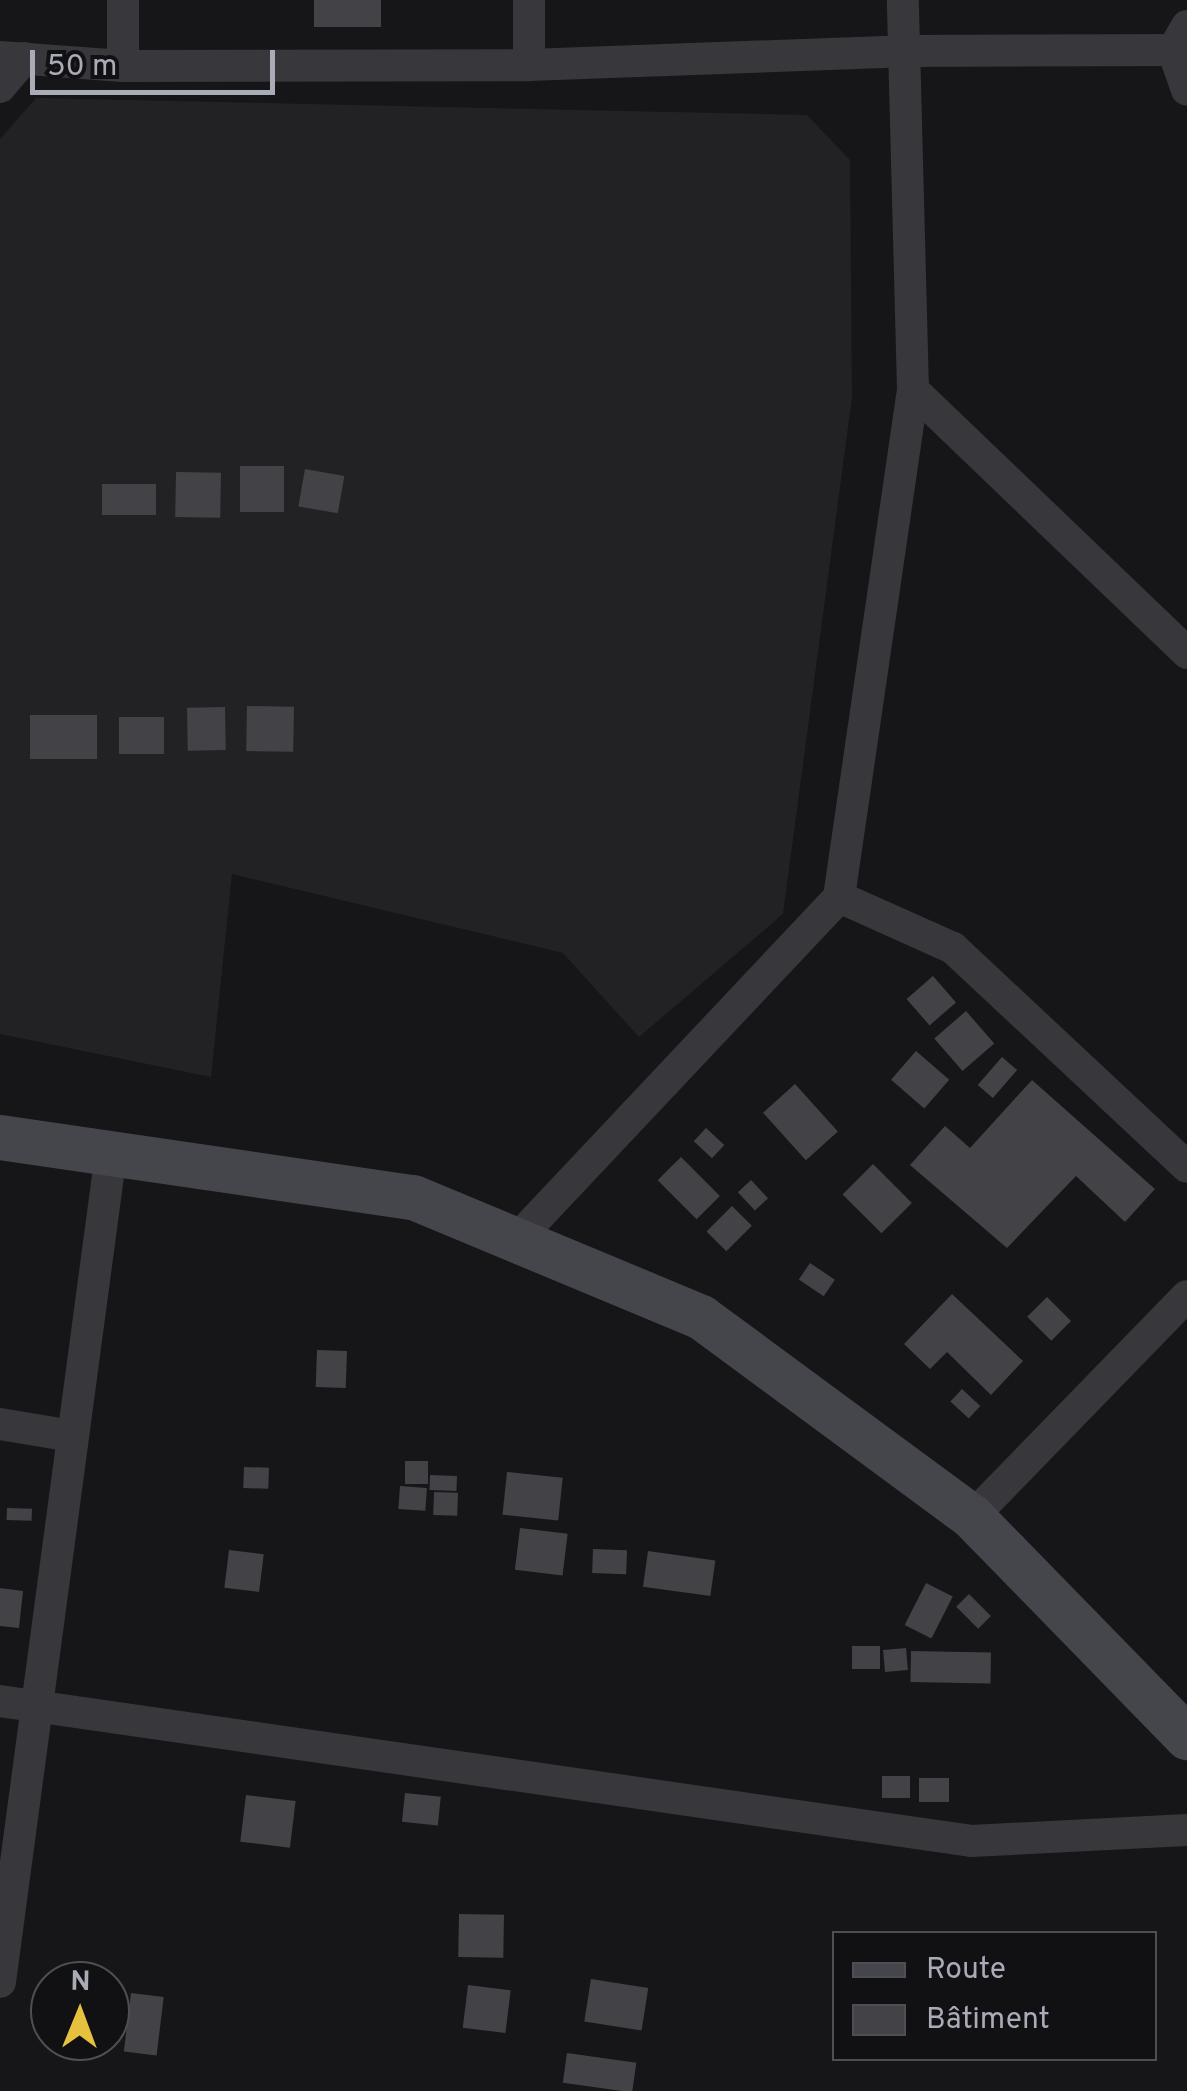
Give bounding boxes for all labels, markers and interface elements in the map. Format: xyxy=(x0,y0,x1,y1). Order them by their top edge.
scale bar xyxy=(35,30,280,92)
text: 50 m xyxy=(47,49,117,86)
legend xyxy=(832,1931,1157,2061)
text: Route xyxy=(926,1952,1006,1989)
north arrow xyxy=(30,1961,130,2061)
text: N xyxy=(70,1965,91,2001)
text: Bâtiment xyxy=(926,2002,1050,2039)

